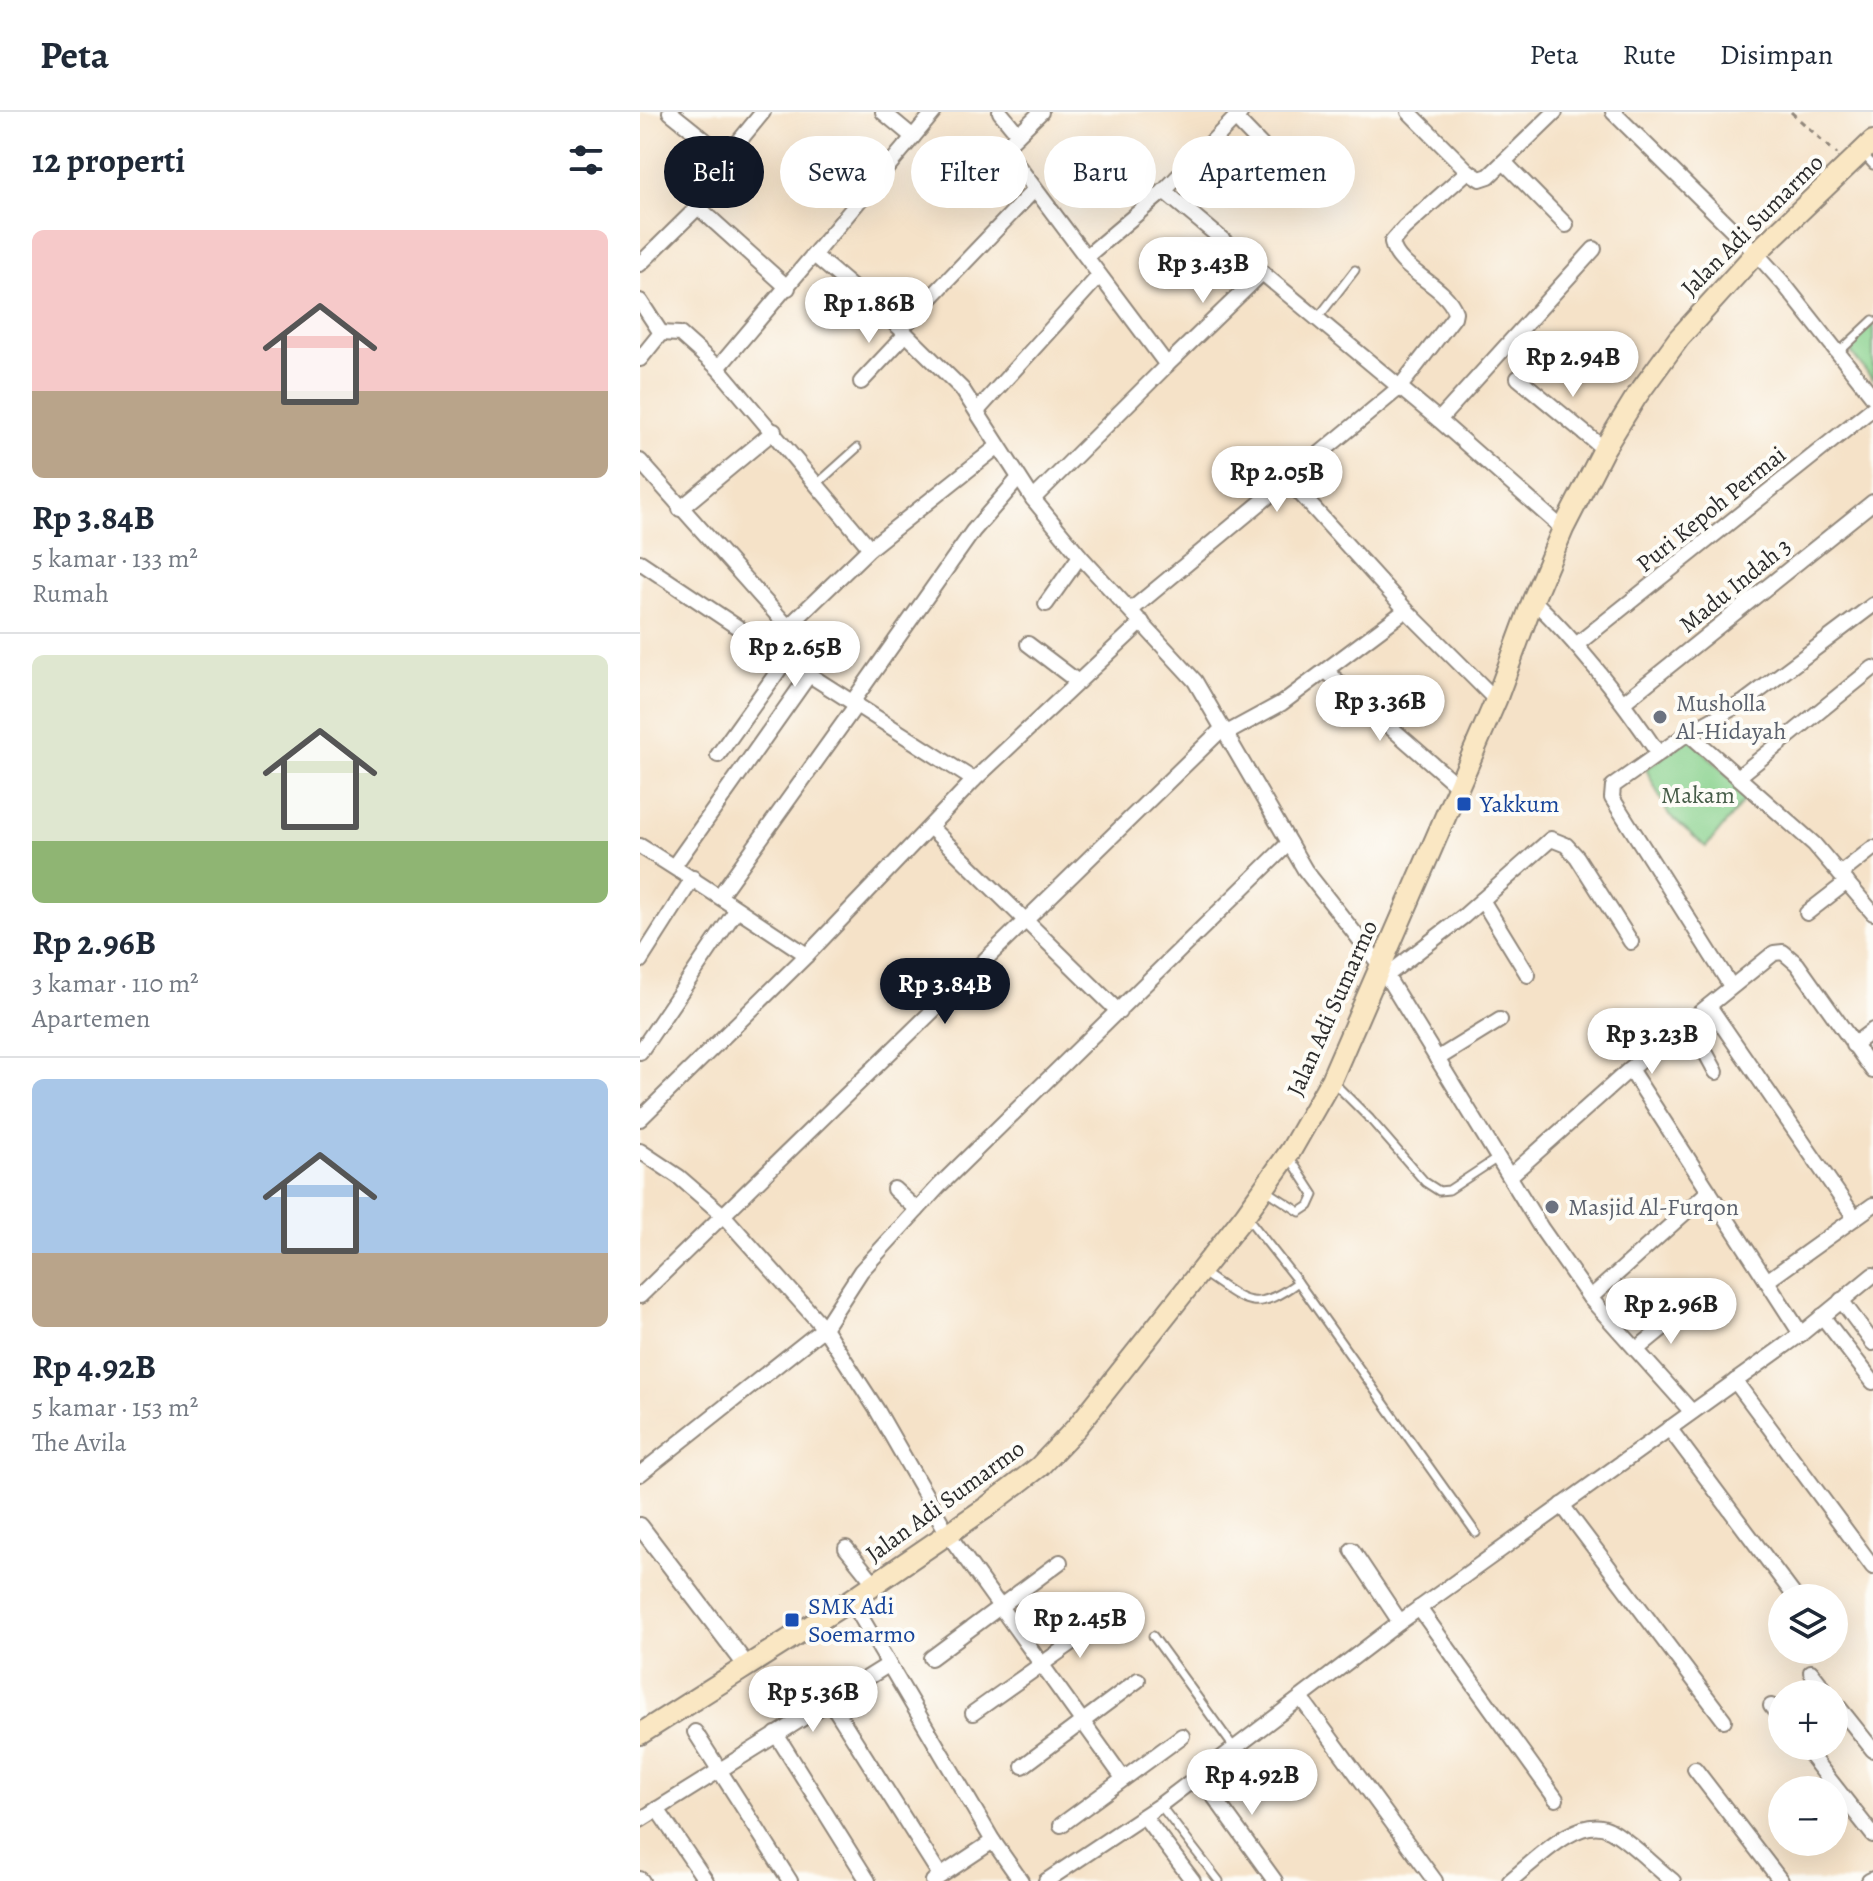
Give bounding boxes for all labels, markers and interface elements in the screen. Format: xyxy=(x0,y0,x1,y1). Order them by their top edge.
text: Peta xyxy=(40,29,109,81)
text: Peta xyxy=(1530,36,1579,74)
text: Rute xyxy=(1623,36,1676,74)
text: Disimpan xyxy=(1720,36,1833,74)
chip: Beli xyxy=(664,136,764,208)
chip: Sewa xyxy=(780,136,895,208)
chip: Filter xyxy=(911,136,1028,208)
chip: Baru xyxy=(1044,136,1156,208)
chip: Apartemen xyxy=(1172,136,1355,208)
text: 12 properti xyxy=(32,137,185,184)
icon: filters xyxy=(564,138,608,182)
street label: Jalan Adi Sumarmo xyxy=(1674,147,1830,303)
pin: Rp 3.43B xyxy=(1120,237,1286,305)
text: Rp 3.43B xyxy=(1157,245,1249,280)
pin: Rp 1.86B xyxy=(786,277,952,345)
icon: home xyxy=(248,282,392,426)
text: Rp 1.86B xyxy=(823,285,915,320)
pin: Rp 2.94B xyxy=(1490,331,1656,399)
text: Rp 2.94B xyxy=(1526,339,1620,374)
street label: Puri Kepoh Permai xyxy=(1629,439,1793,579)
pin: Rp 2.05B xyxy=(1194,446,1360,514)
text: Rp 2.05B xyxy=(1230,454,1324,489)
text: Rp 3.84B xyxy=(32,494,155,541)
street label: Madu Indah 3 xyxy=(1672,530,1798,640)
text: 5 kamar · 133 m² xyxy=(32,541,198,576)
text: Rumah xyxy=(32,576,109,611)
pin: Rp 2.65B xyxy=(712,621,878,689)
text: Rp 2.65B xyxy=(748,629,842,664)
pin: Rp 3.36B xyxy=(1297,675,1463,743)
text: Rp 3.36B xyxy=(1334,683,1426,718)
place label: Musholla Al-Hidayah xyxy=(1675,687,1787,747)
icon: home xyxy=(248,707,392,851)
marker: Musholla Al-Hidayah xyxy=(1651,708,1669,726)
park label: Makam xyxy=(1661,779,1735,811)
place label: Yakkum xyxy=(1479,788,1559,820)
marker: Yakkum xyxy=(1455,795,1473,813)
street label: Jalan Adi Sumarmo xyxy=(1279,915,1385,1101)
text: Rp 2.96B xyxy=(32,919,156,966)
pin: Rp 3.84B xyxy=(862,958,1028,1026)
text: 3 kamar · 110 m² xyxy=(32,966,199,1001)
text: Rp 3.84B xyxy=(898,966,992,1001)
text: Apartemen xyxy=(32,1001,150,1036)
pin: Rp 3.23B xyxy=(1569,1008,1735,1076)
text: Rp 3.23B xyxy=(1605,1016,1699,1051)
icon: home xyxy=(248,1131,392,1275)
place label: Masjid Al-Furqon xyxy=(1568,1191,1739,1223)
marker: Masjid Al-Furqon xyxy=(1543,1198,1561,1216)
pin: Rp 2.96B xyxy=(1588,1278,1754,1346)
text: Rp 2.96B xyxy=(1624,1286,1718,1321)
text: Rp 4.92B xyxy=(32,1343,156,1390)
text: 5 kamar · 153 m² xyxy=(32,1390,198,1425)
text: The Avila xyxy=(32,1425,127,1460)
street label: Jalan Adi Sumarmo xyxy=(859,1432,1031,1570)
map controls xyxy=(1768,1584,1848,1856)
button: layers xyxy=(1768,1584,1848,1664)
place label: SMK Adi Soemarmo xyxy=(808,1590,915,1650)
pin: Rp 2.45B xyxy=(997,1592,1163,1660)
text: Rp 2.45B xyxy=(1033,1600,1127,1635)
marker: SMK Adi Soemarmo xyxy=(783,1611,801,1629)
pin: Rp 5.36B xyxy=(730,1666,896,1734)
text: Rp 5.36B xyxy=(767,1674,859,1709)
button: + xyxy=(1768,1680,1848,1760)
pin: Rp 4.92B xyxy=(1169,1749,1335,1817)
text: Rp 4.92B xyxy=(1205,1757,1299,1792)
button: − xyxy=(1768,1776,1848,1856)

